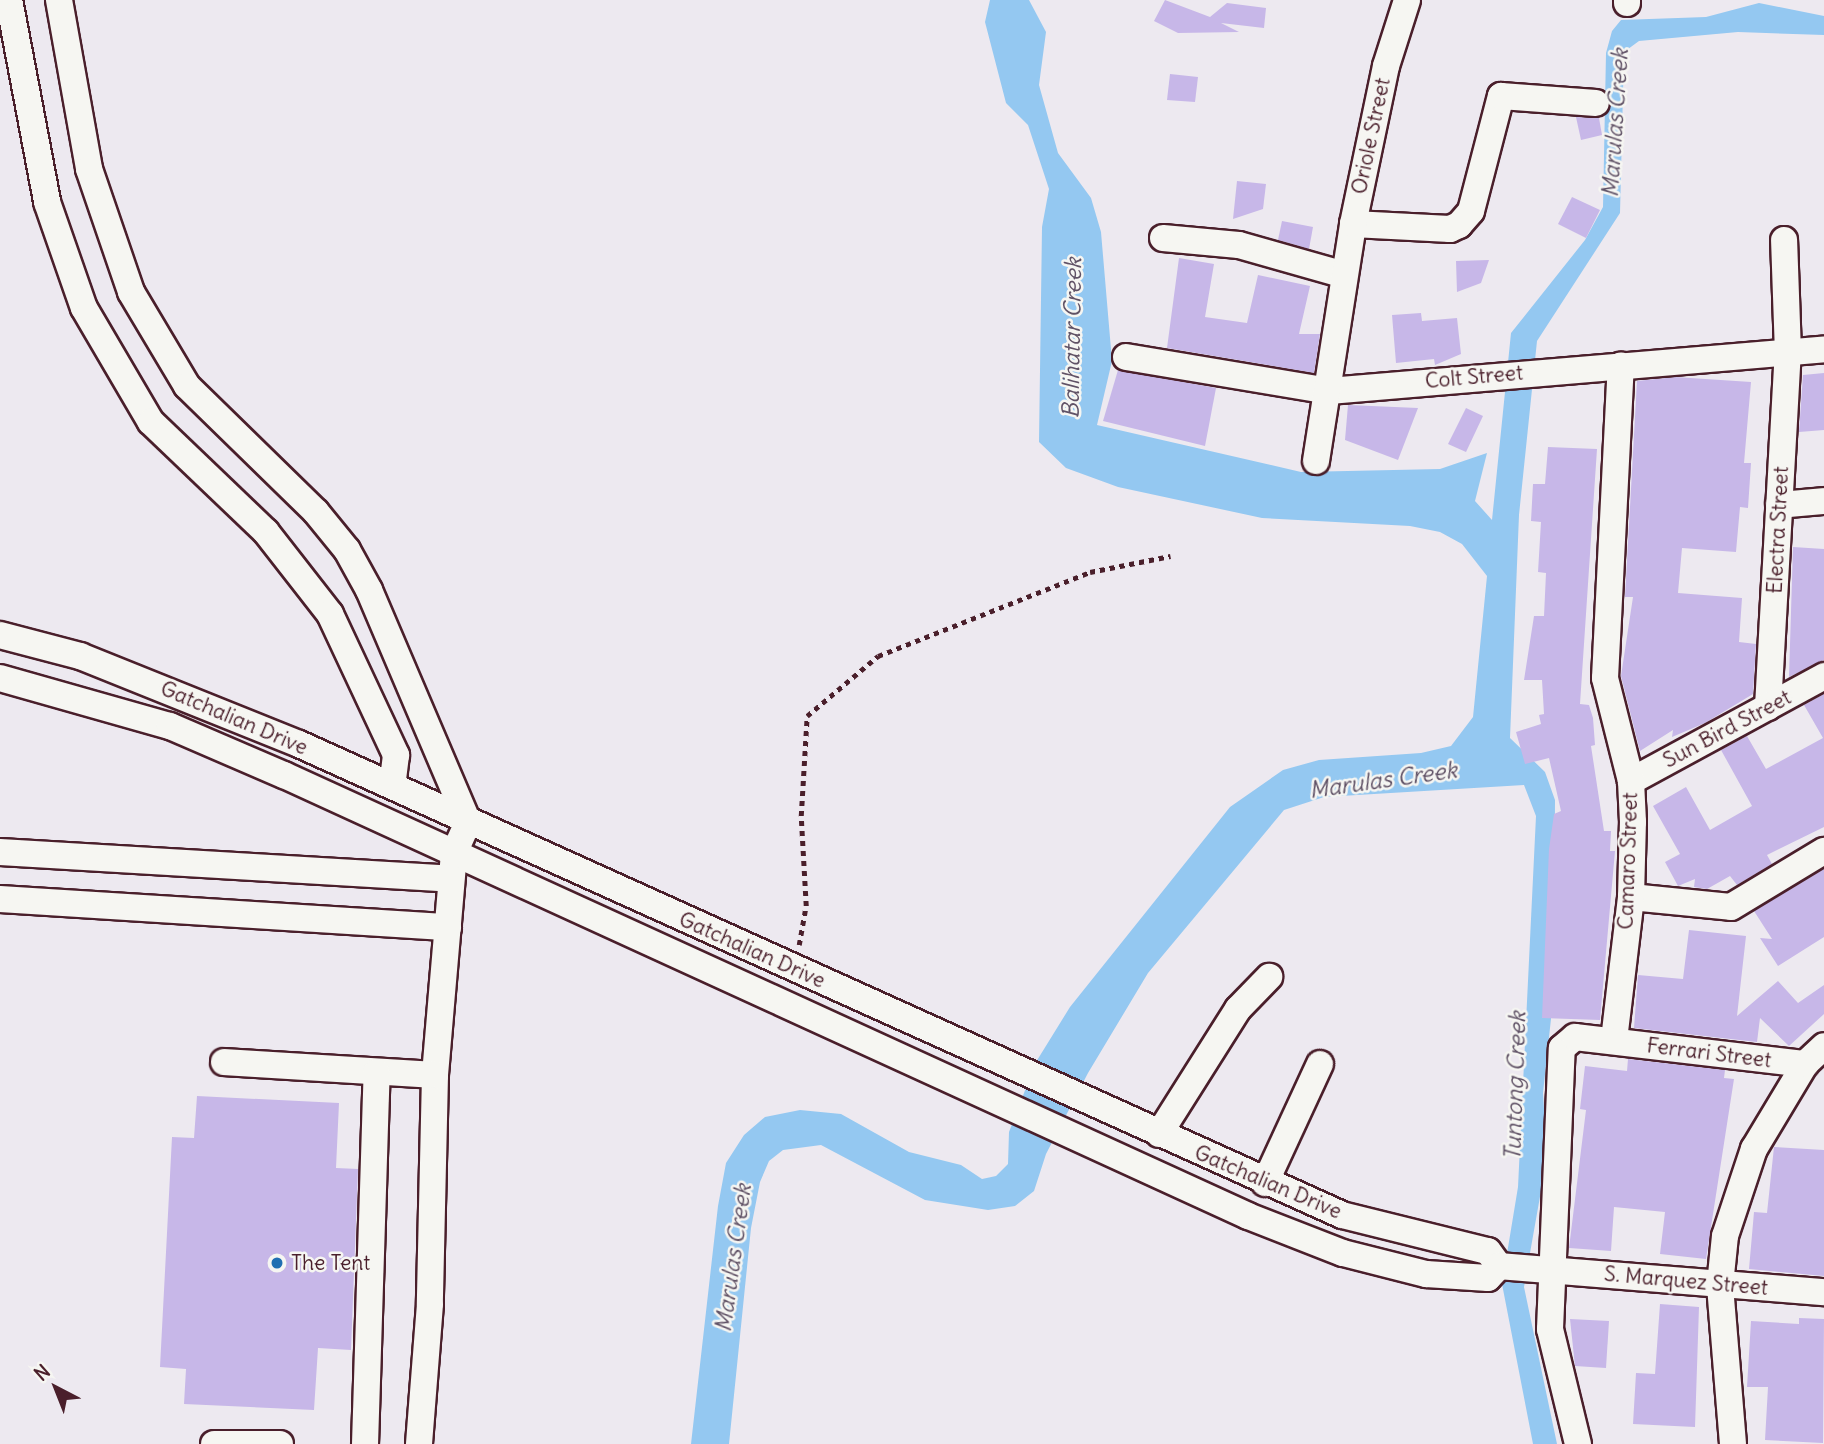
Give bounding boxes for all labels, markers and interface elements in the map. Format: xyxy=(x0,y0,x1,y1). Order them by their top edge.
water label: Marulas Creek xyxy=(1596,48,1634,198)
street label: Oriole Street xyxy=(1346,75,1396,197)
water label: Balihatar Creek xyxy=(1057,257,1087,419)
street label: Colt Street xyxy=(1424,360,1524,394)
street label: Electra Street xyxy=(1762,466,1794,594)
street label: Gatchalian Drive xyxy=(157,676,311,760)
street label: Sun Bird Street xyxy=(1659,685,1795,773)
water label: Marulas Creek xyxy=(1307,756,1459,804)
street label: Camaro Street xyxy=(1613,792,1643,930)
street label: Gatchalian Drive xyxy=(675,907,829,993)
water label: Tuntong Creek xyxy=(1499,1011,1531,1161)
street label: Ferrari Street xyxy=(1645,1033,1773,1073)
street label: Gatchalian Drive xyxy=(1191,1140,1345,1224)
water label: Marulas Creek xyxy=(709,1182,757,1334)
place label: The Tent xyxy=(291,1250,370,1276)
marker: The Tent xyxy=(269,1255,285,1271)
street label: S. Marquez Street xyxy=(1603,1261,1769,1301)
north arrow xyxy=(21,1353,91,1423)
text: N xyxy=(29,1359,55,1386)

